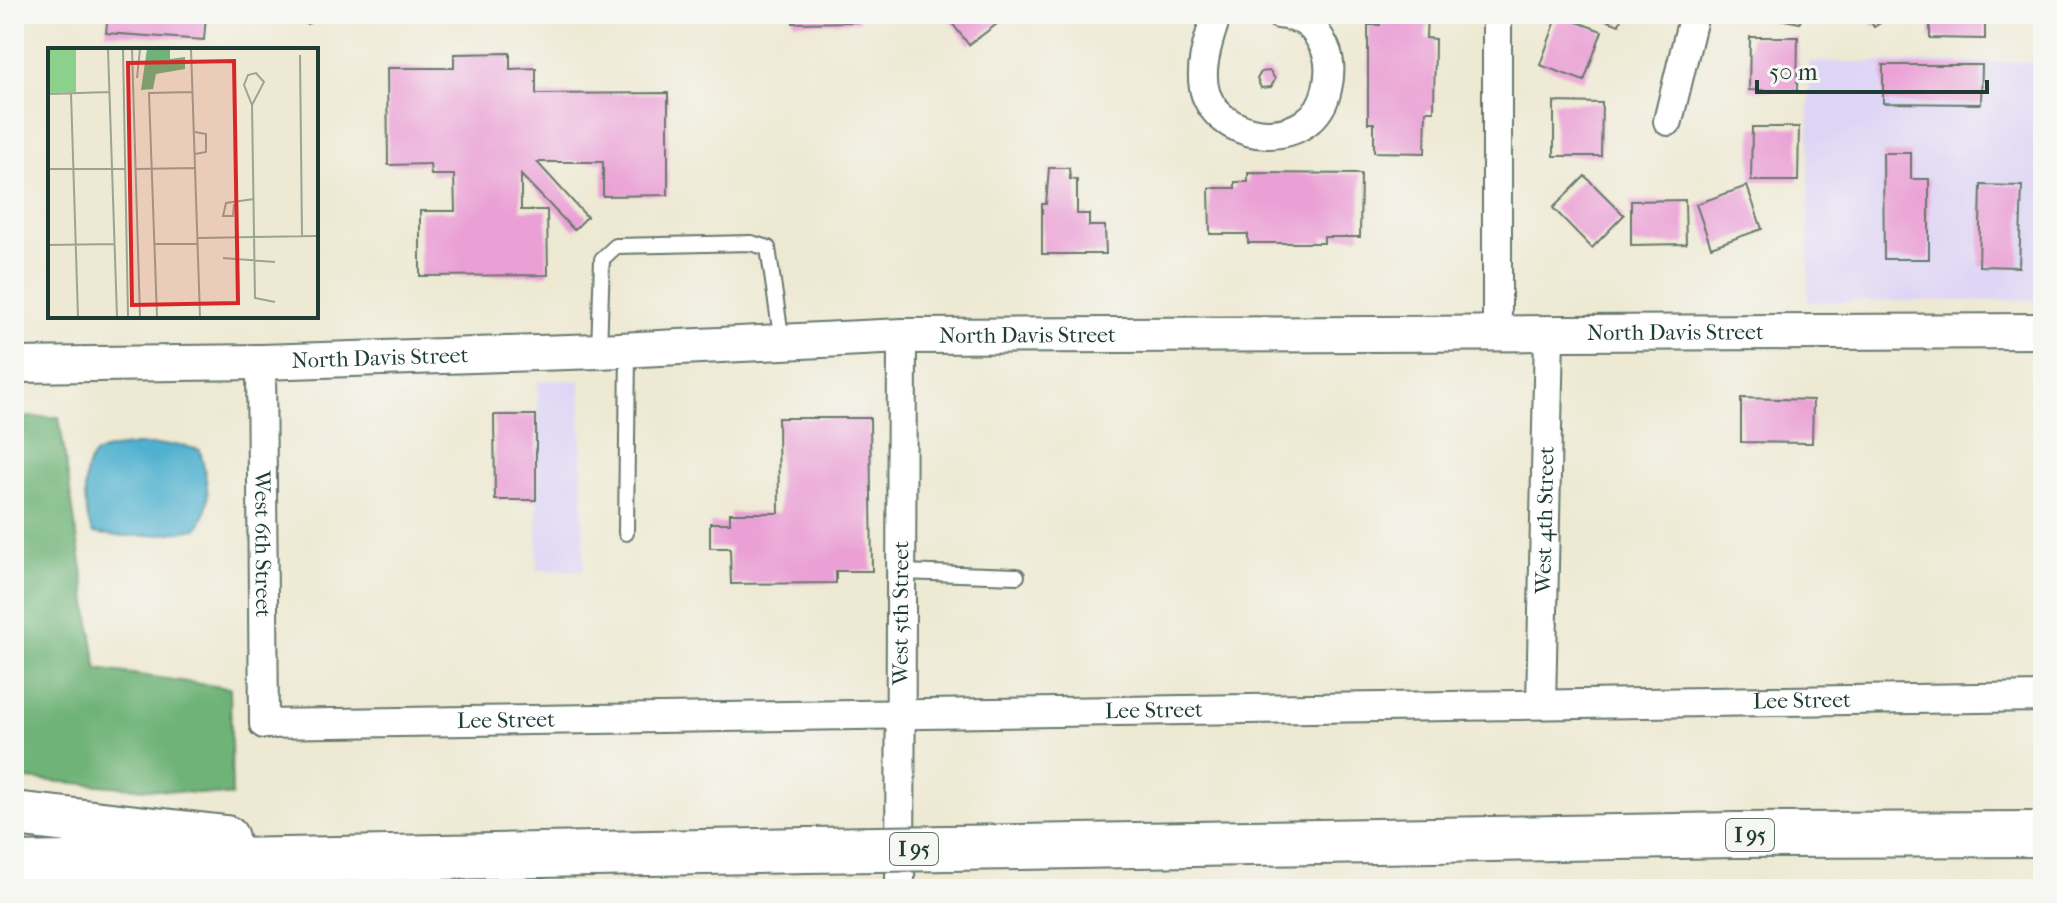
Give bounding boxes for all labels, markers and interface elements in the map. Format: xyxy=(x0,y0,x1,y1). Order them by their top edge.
scale bar xyxy=(1757,44,1987,94)
inset map xyxy=(48,48,318,318)
text: 50 m xyxy=(1769,58,1818,86)
street label: North Davis Street xyxy=(1587,319,1764,346)
street label: North Davis Street xyxy=(939,322,1116,349)
street label: North Davis Street xyxy=(291,342,469,374)
street label: West 4th Street xyxy=(1530,446,1560,595)
street label: West 6th Street xyxy=(249,470,276,618)
street label: West 5th Street xyxy=(888,541,914,686)
street label: Lee Street xyxy=(1753,687,1851,714)
street label: Lee Street xyxy=(1105,697,1203,724)
street label: Lee Street xyxy=(457,707,555,734)
road number: I 95 xyxy=(1726,819,1774,851)
road number: I 95 xyxy=(890,833,938,865)

